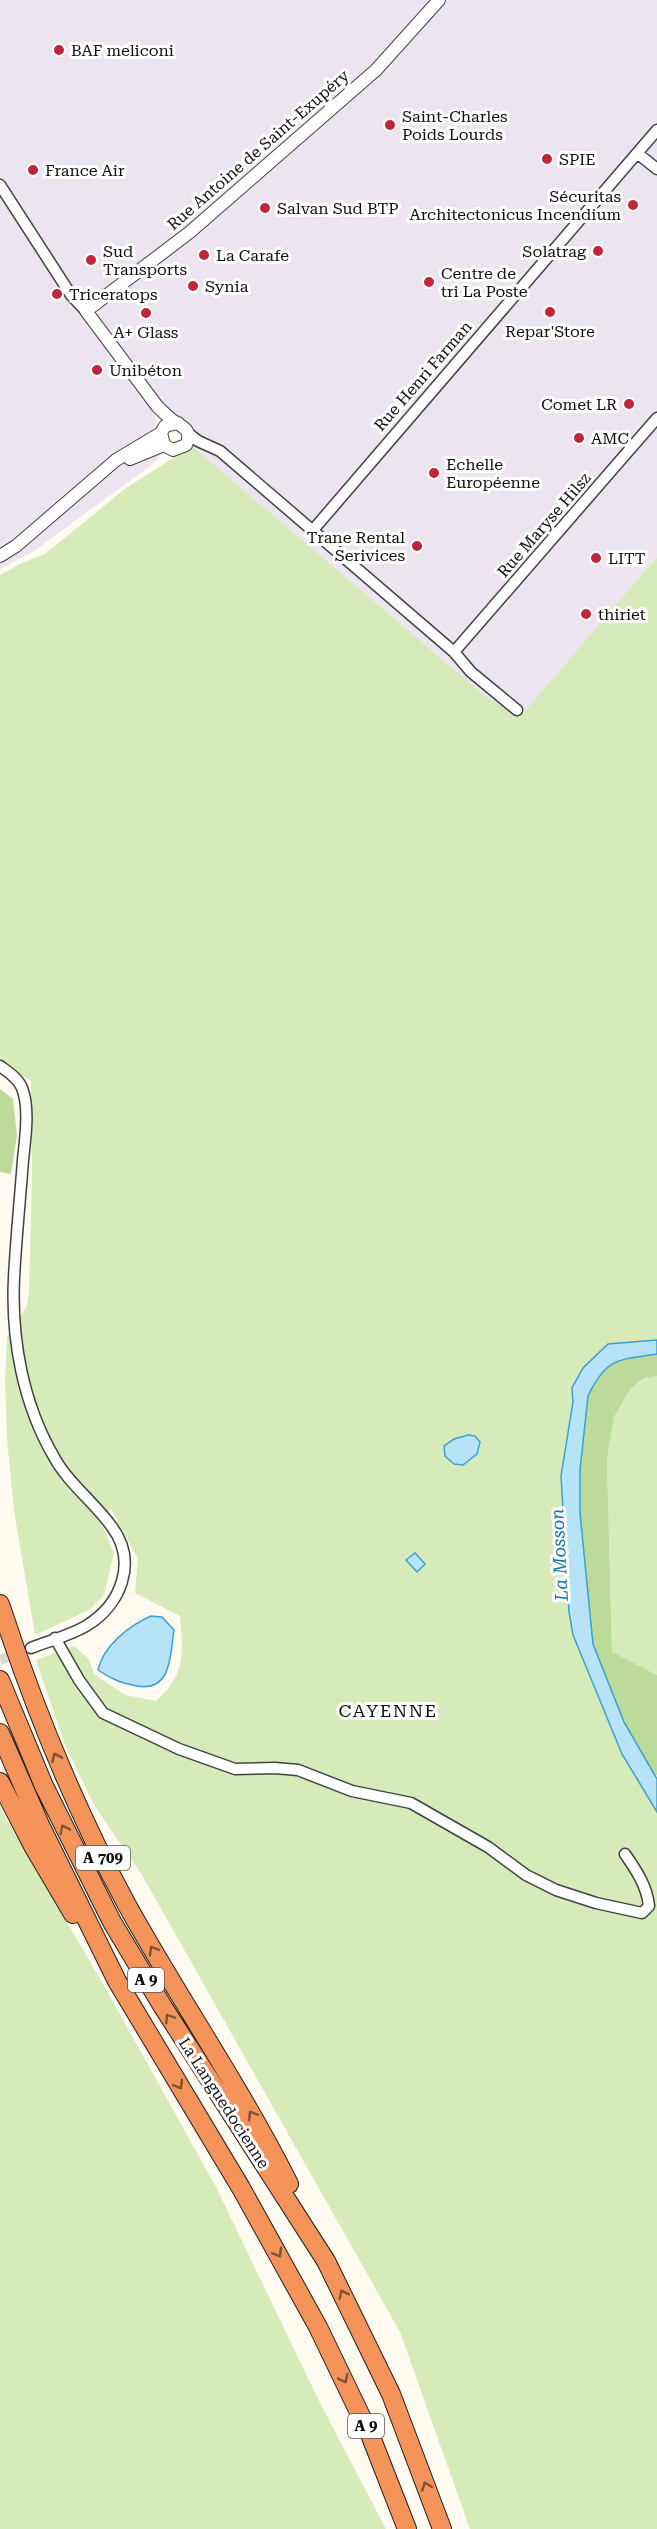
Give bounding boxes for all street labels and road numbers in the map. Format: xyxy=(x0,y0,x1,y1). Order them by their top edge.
street label: Rue Antoine de Saint-Exupéry xyxy=(163,66,353,234)
street label: Rue Henri Farman xyxy=(370,317,476,435)
street label: Rue Maryse Hilsz xyxy=(493,469,595,581)
road number: A 709 xyxy=(76,1846,130,1870)
road number: A 9 xyxy=(128,1968,164,1992)
street label: La Languedocienne xyxy=(175,2034,274,2172)
road number: A 9 xyxy=(348,2414,384,2438)

